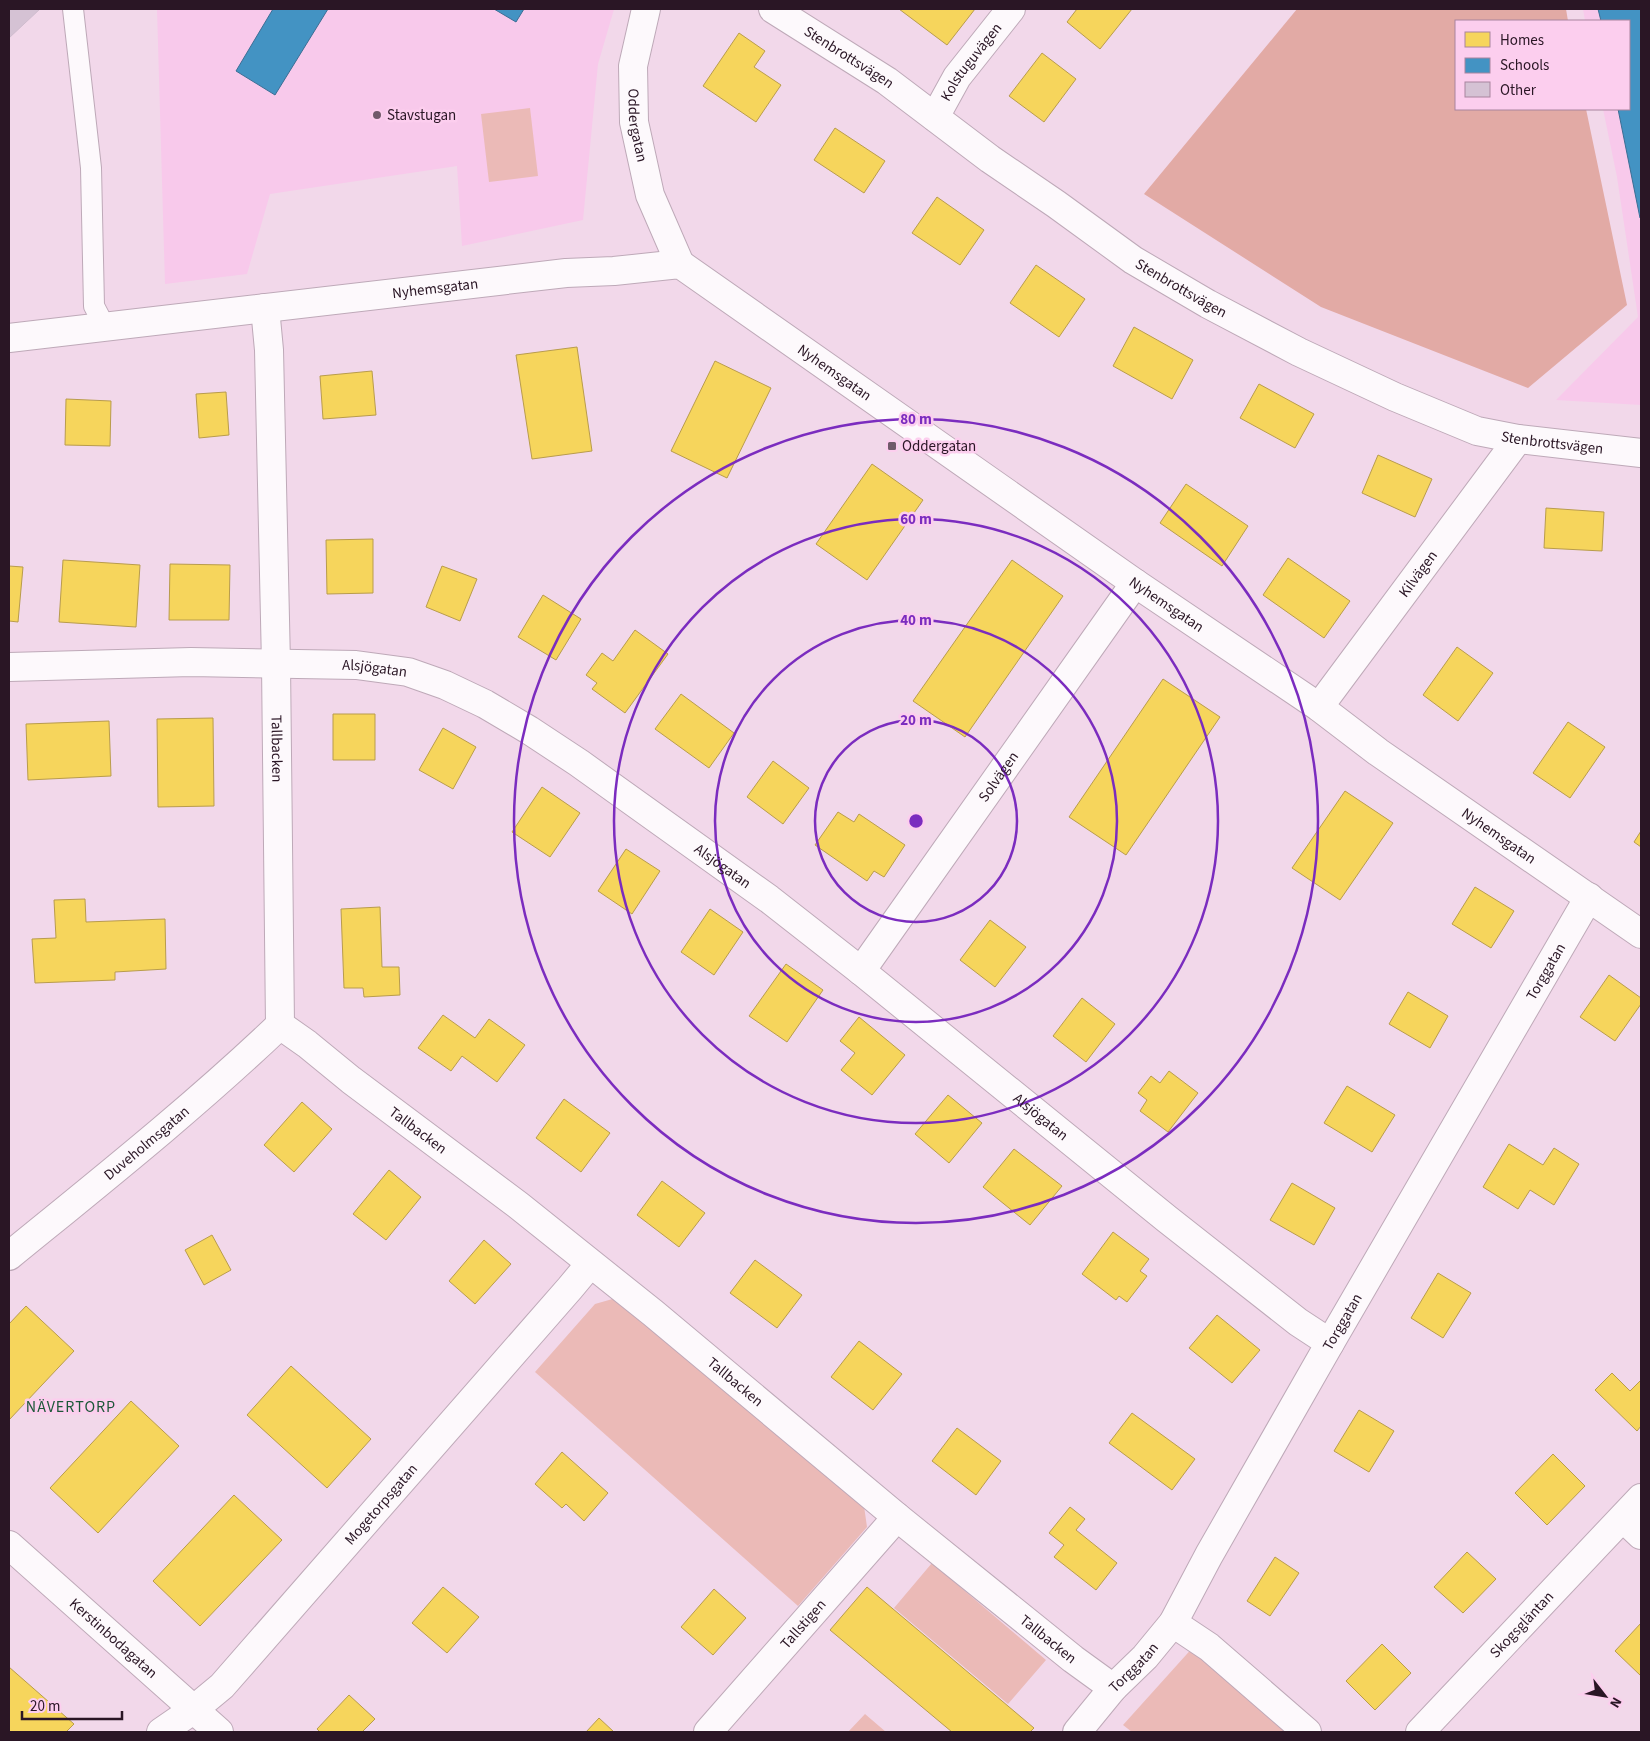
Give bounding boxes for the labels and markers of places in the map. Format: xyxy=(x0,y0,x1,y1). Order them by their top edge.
place label: Stavstugan xyxy=(387,105,456,126)
marker: Stavstugan xyxy=(371,109,383,121)
place label: Oddergatan xyxy=(902,436,976,457)
marker: Oddergatan xyxy=(886,440,898,452)
centre of rings xyxy=(907,812,925,830)

